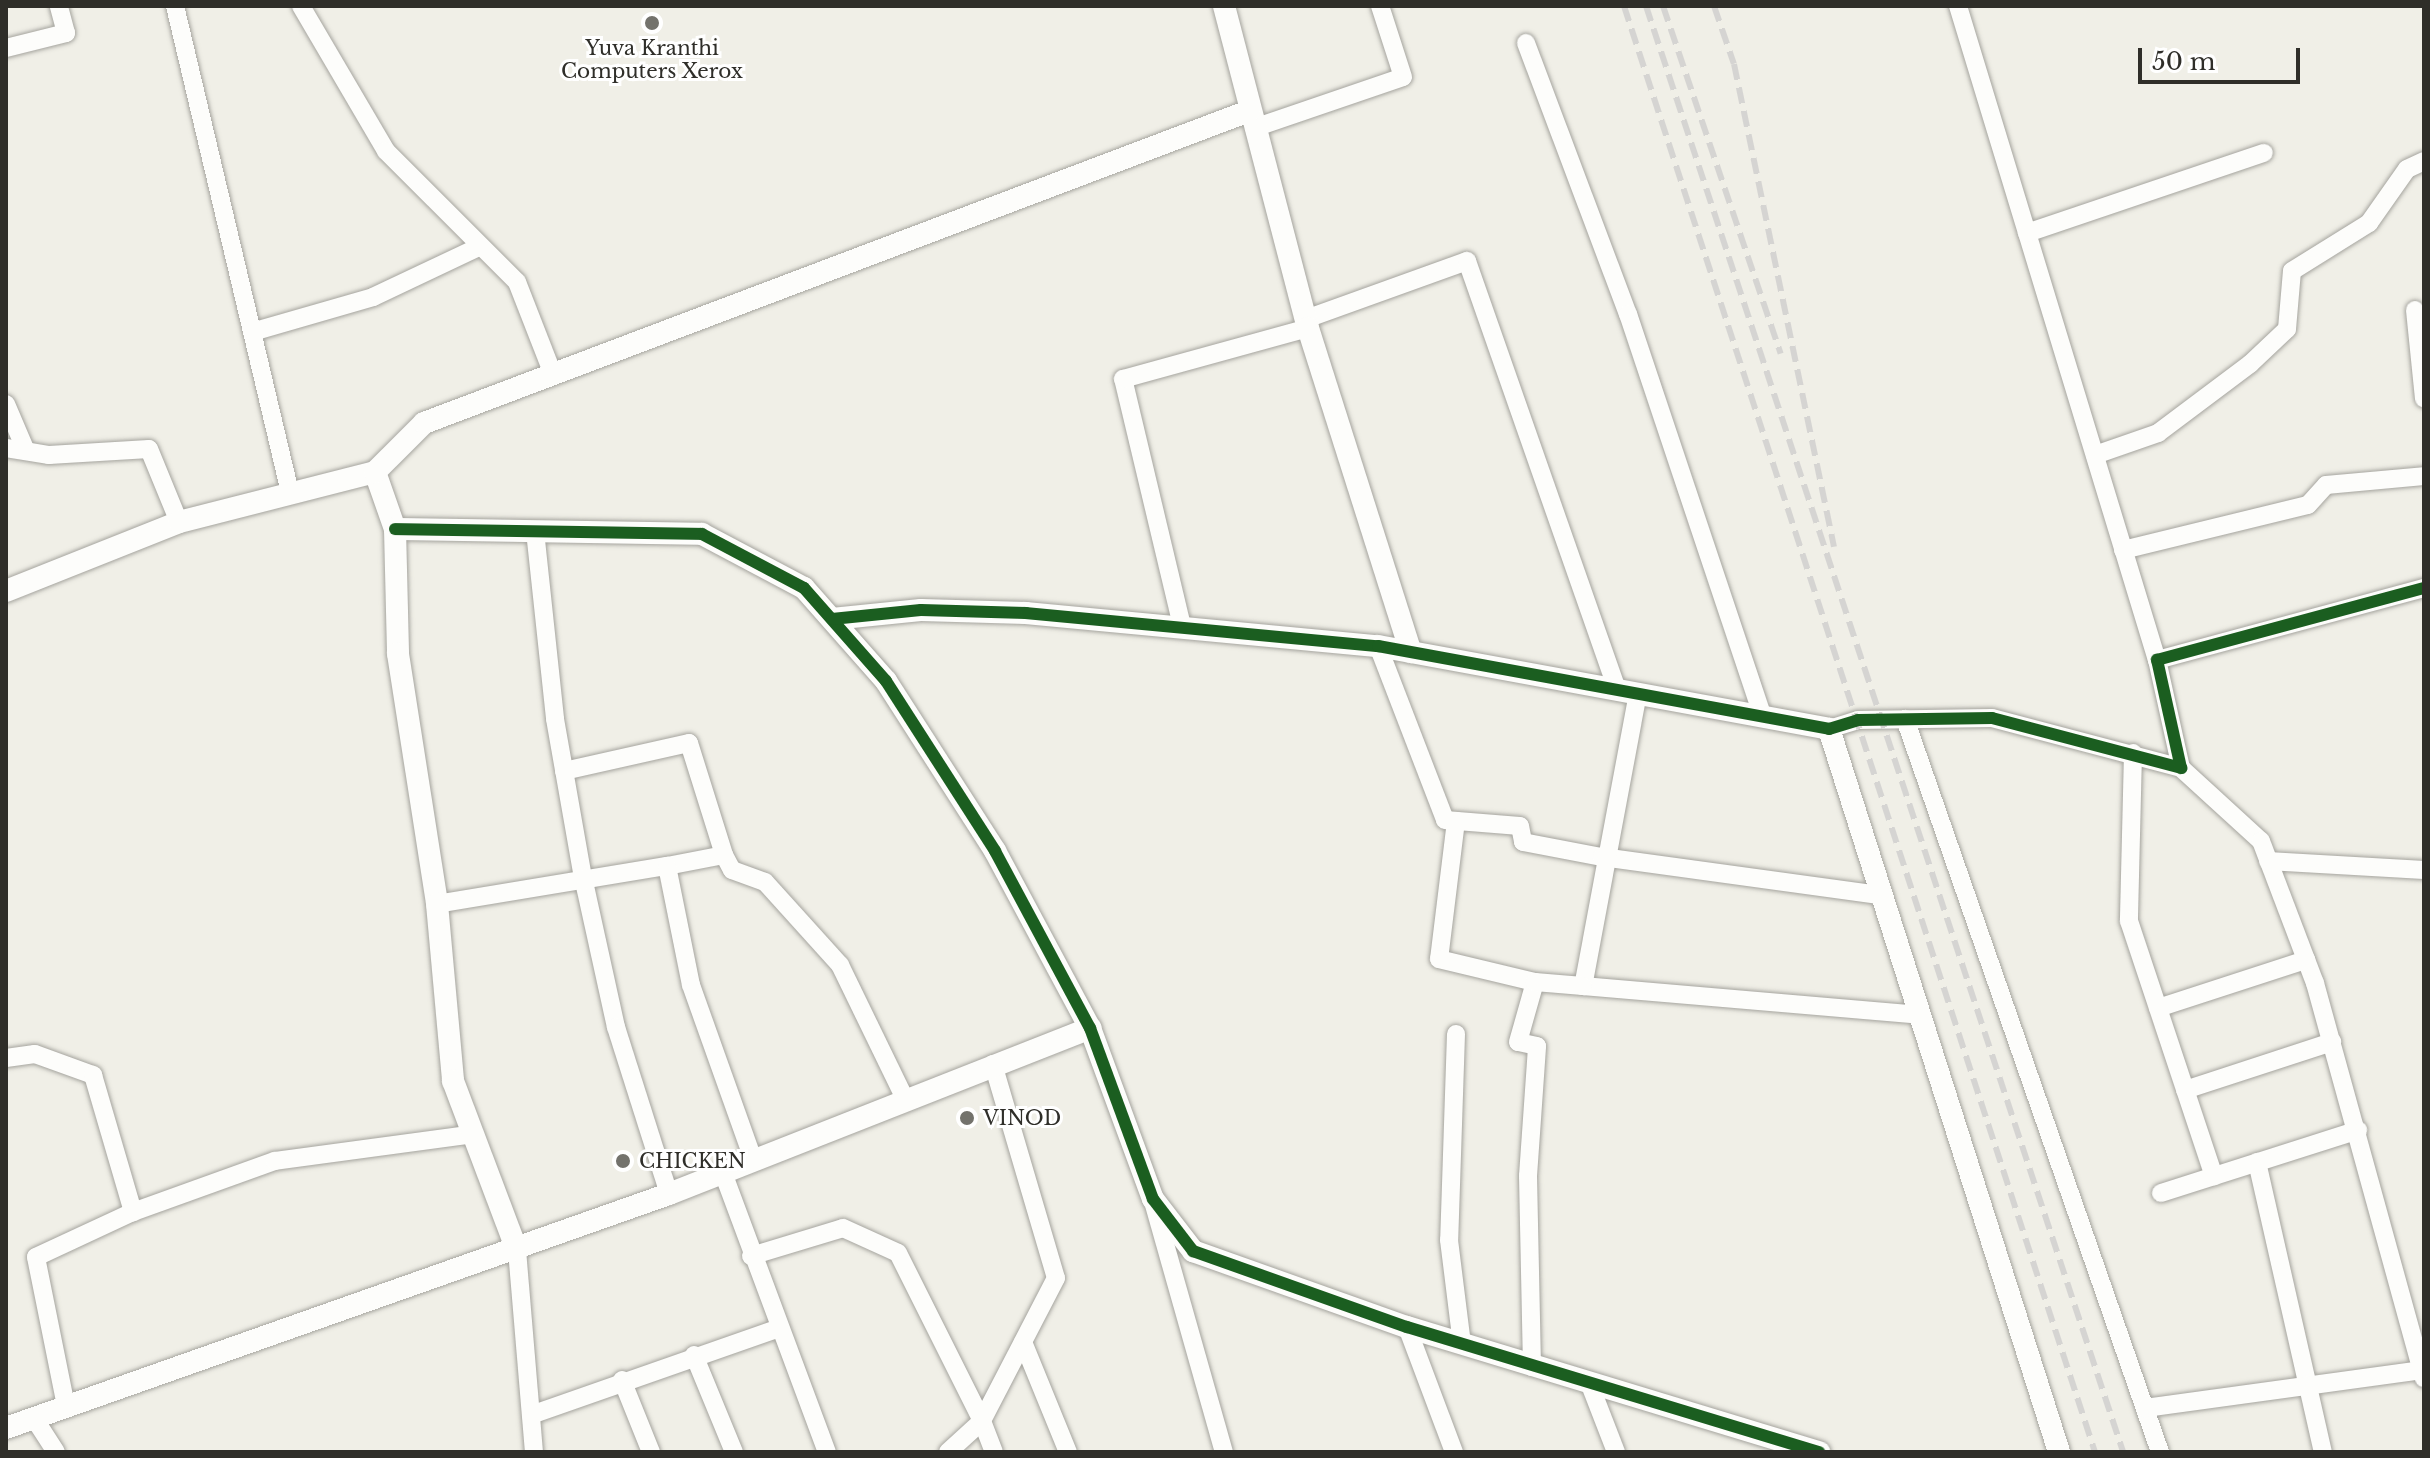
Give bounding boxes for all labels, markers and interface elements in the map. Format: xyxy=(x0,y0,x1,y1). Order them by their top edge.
marker: Yuva Kranthi Computers Xerox xyxy=(643,14,661,32)
scale bar xyxy=(2142,32,2304,82)
place label: Yuva Kranthi Computers Xerox xyxy=(561,36,743,83)
text: 50 m xyxy=(2152,47,2215,76)
place label: VINOD xyxy=(983,1106,1061,1130)
marker: VINOD xyxy=(958,1109,976,1127)
place label: CHICKEN xyxy=(639,1149,746,1173)
marker: CHICKEN xyxy=(614,1152,632,1170)

